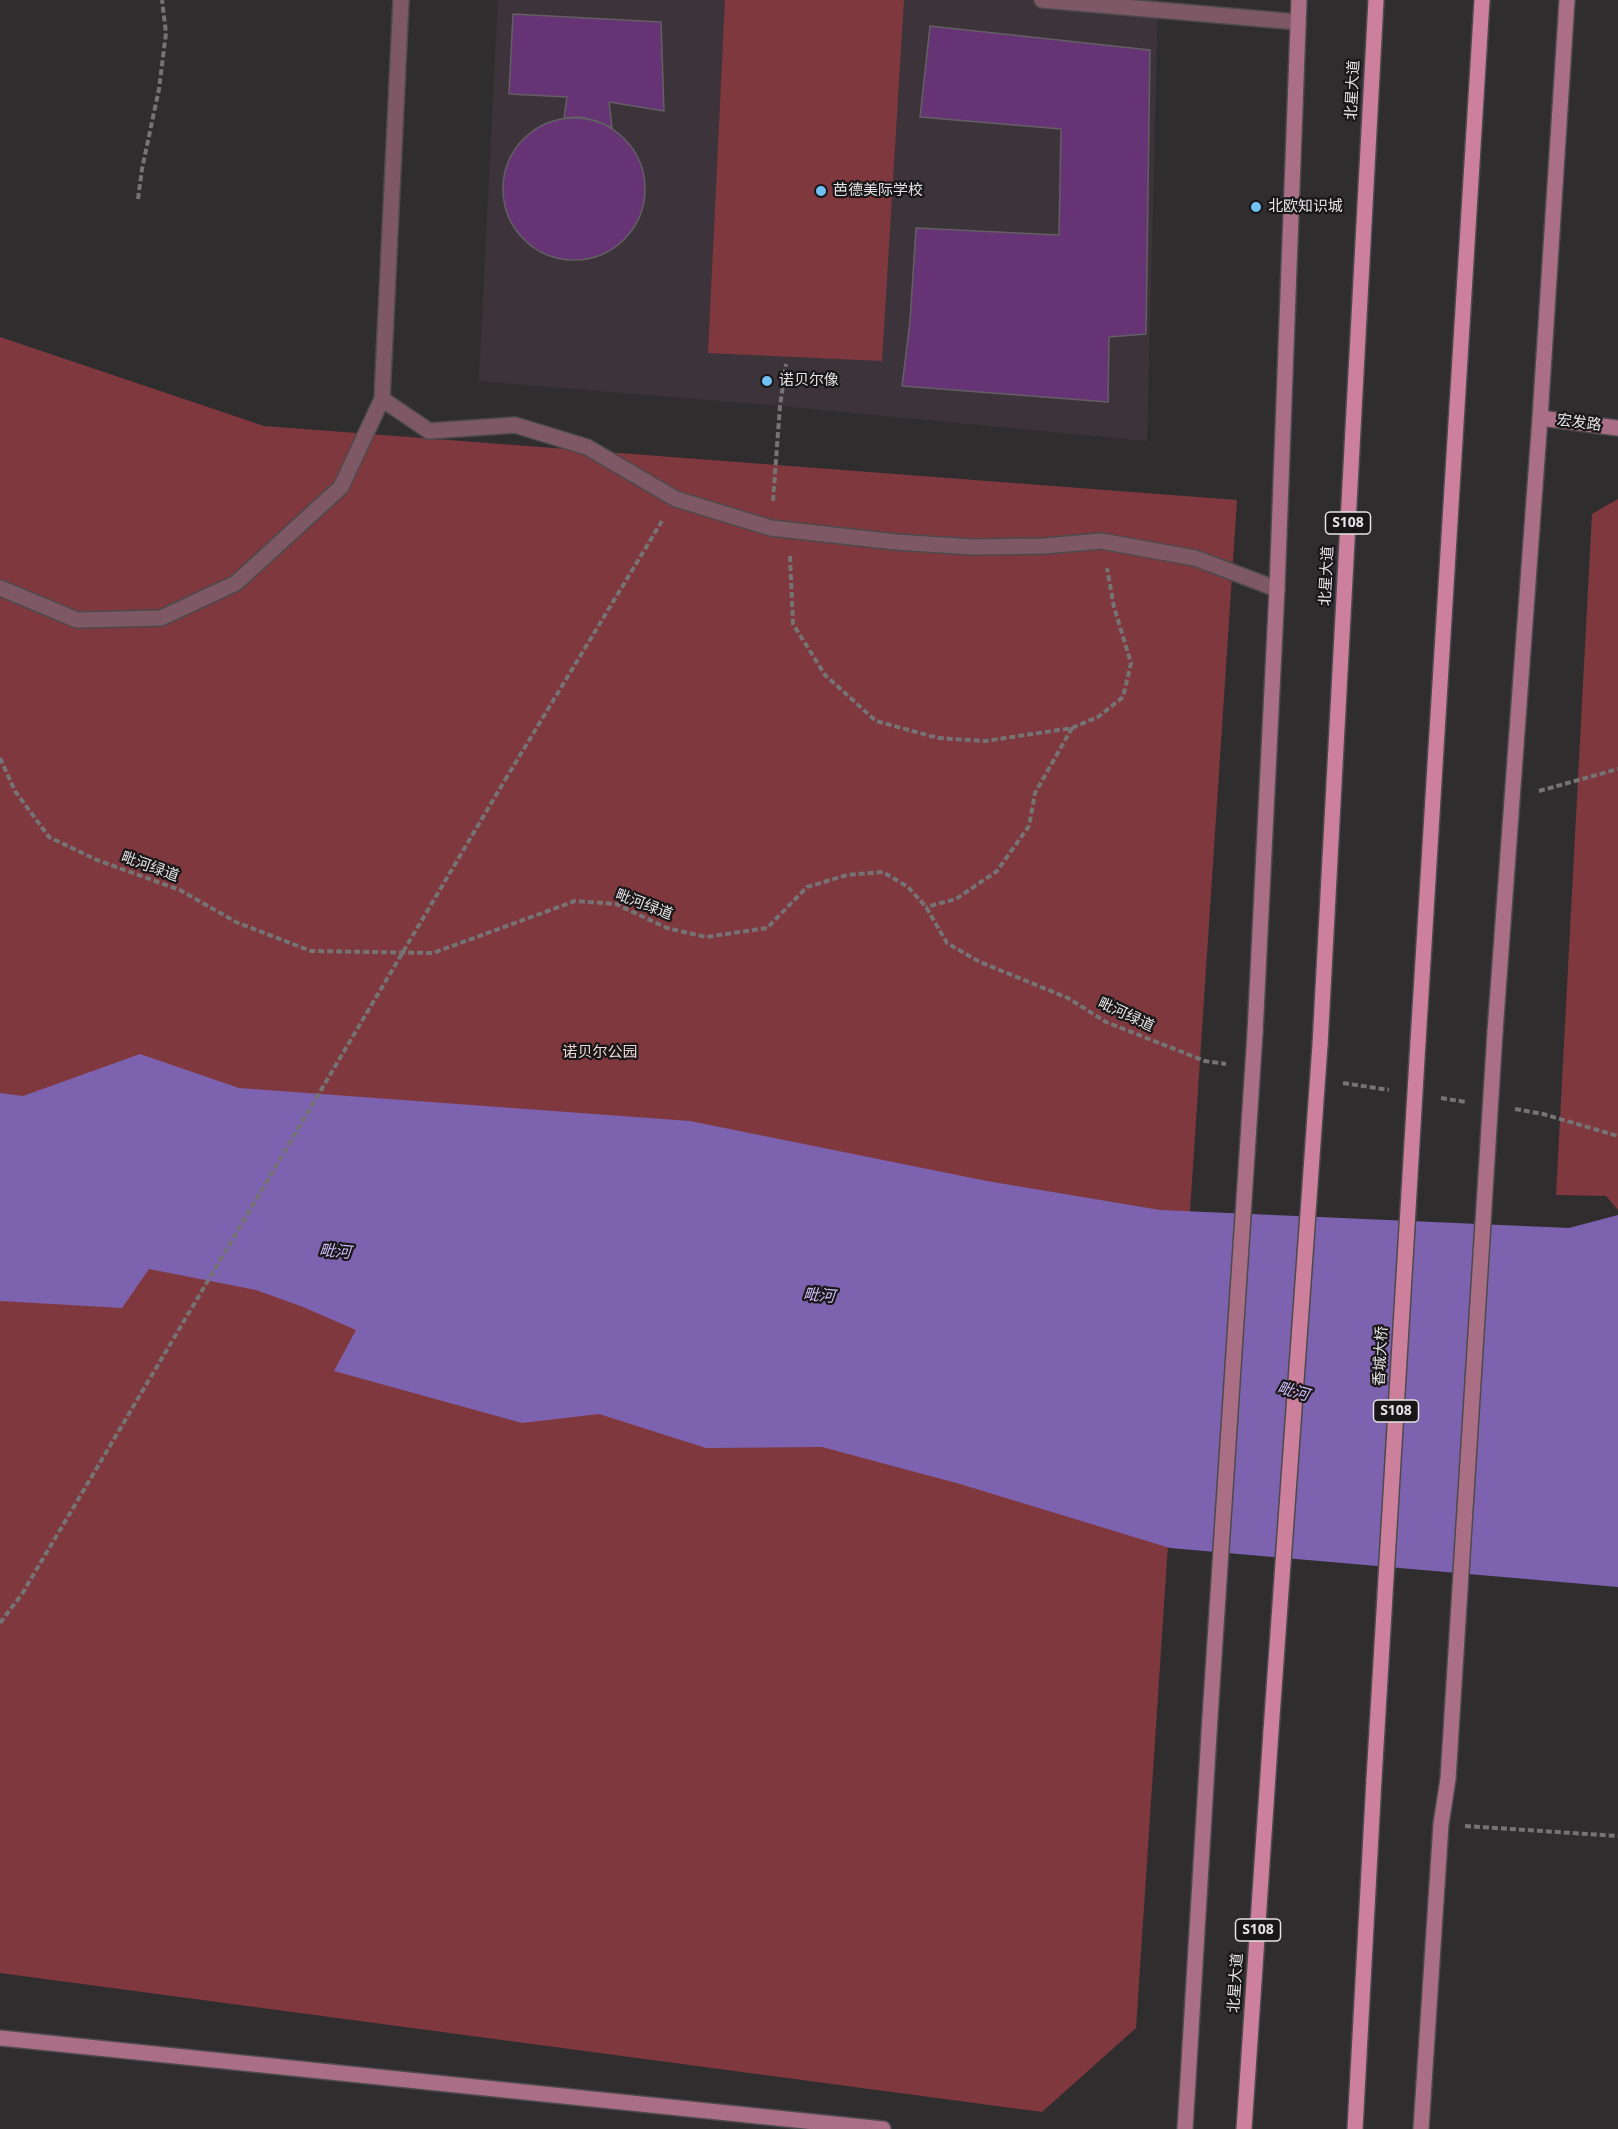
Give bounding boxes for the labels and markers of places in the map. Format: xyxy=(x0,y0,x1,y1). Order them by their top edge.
place label: 芭德美际学校 xyxy=(833,182,923,200)
marker: 芭德美际学校 xyxy=(814,184,828,198)
place label: 北欧知识城 xyxy=(1268,198,1343,216)
marker: 北欧知识城 xyxy=(1249,200,1263,214)
place label: 诺贝尔像 xyxy=(779,372,839,390)
marker: 诺贝尔像 xyxy=(760,374,774,388)

